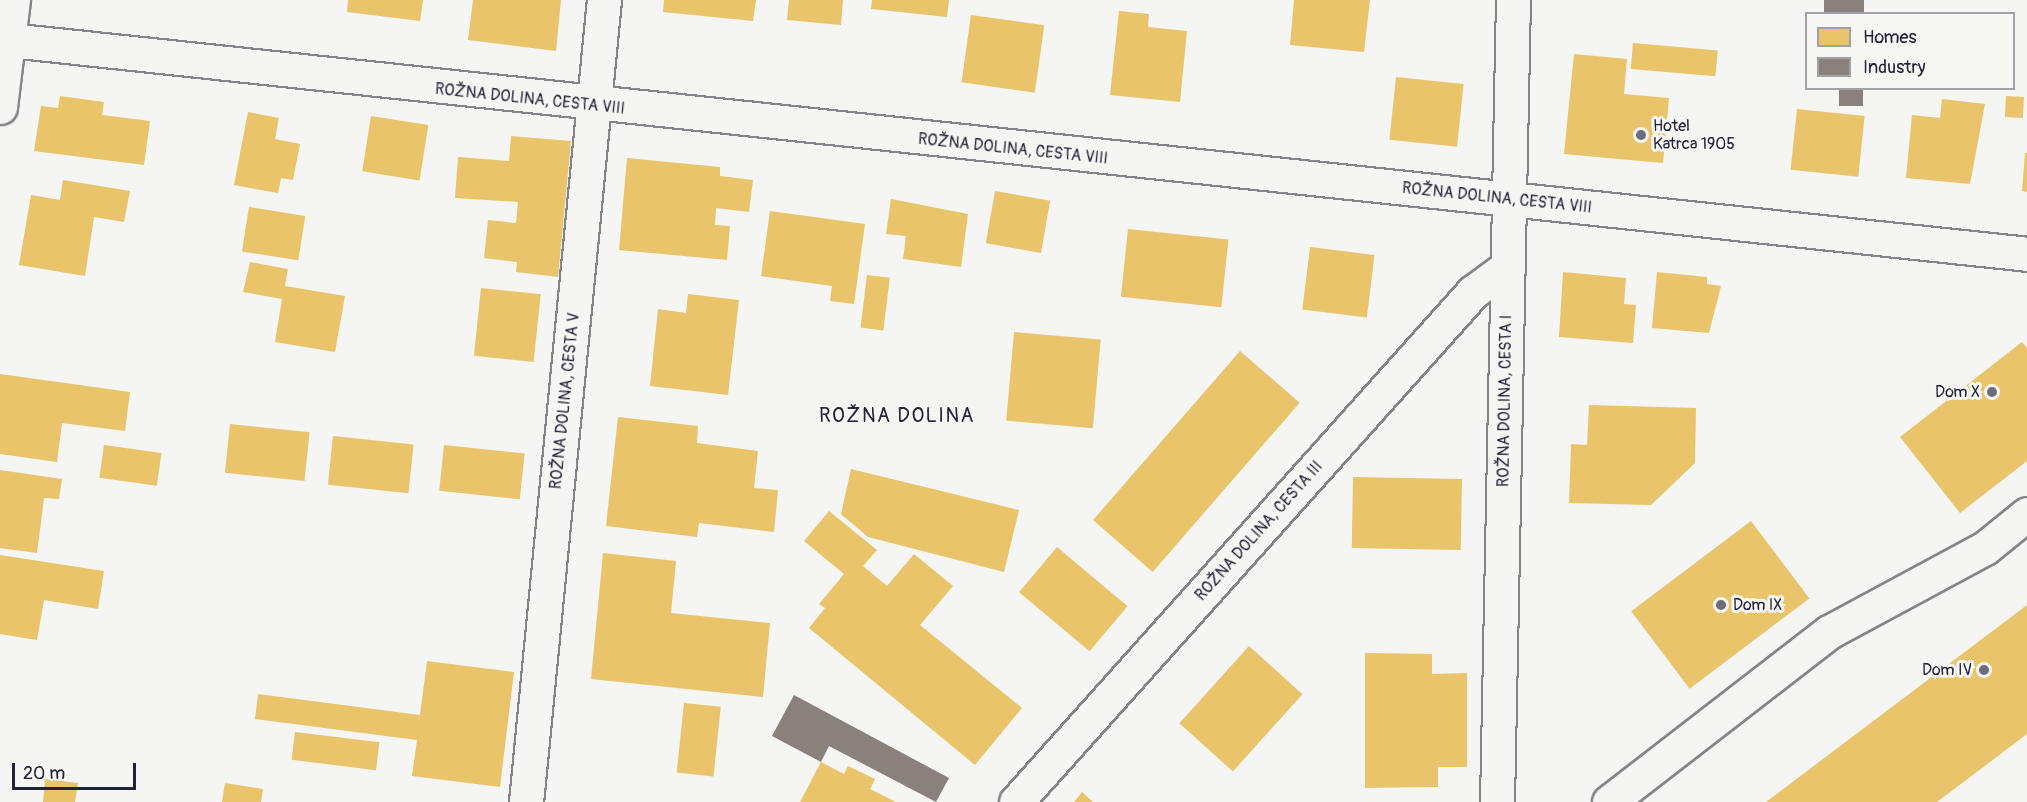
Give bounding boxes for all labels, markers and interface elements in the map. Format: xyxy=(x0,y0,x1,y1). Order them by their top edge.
legend xyxy=(1805,12,2015,90)
text: Homes xyxy=(1863,26,1916,49)
text: Industry xyxy=(1863,56,1926,79)
street label: ROŽNA DOLINA, CESTA VIII xyxy=(434,79,626,119)
place label: Hotel Katrca 1905 xyxy=(1653,116,1735,154)
marker: Hotel Katrca 1905 xyxy=(1634,128,1648,142)
street label: ROŽNA DOLINA, CESTA VIII xyxy=(917,129,1109,169)
street label: ROŽNA DOLINA, CESTA VIII xyxy=(1401,178,1593,218)
street label: ROŽNA DOLINA, CESTA V xyxy=(546,312,584,490)
street label: ROŽNA DOLINA, CESTA I xyxy=(1494,315,1516,487)
place label: Dom X xyxy=(1935,382,1980,402)
marker: Dom X xyxy=(1985,385,1999,399)
district label: ROŽNA DOLINA xyxy=(819,403,975,427)
street label: ROŽNA DOLINA, CESTA III xyxy=(1191,457,1327,605)
place label: Dom IX xyxy=(1733,595,1782,615)
marker: Dom IX xyxy=(1714,598,1728,612)
place label: Dom IV xyxy=(1922,660,1972,680)
marker: Dom IV xyxy=(1977,663,1991,677)
scale bar xyxy=(15,751,140,789)
text: 20 m xyxy=(23,762,65,785)

